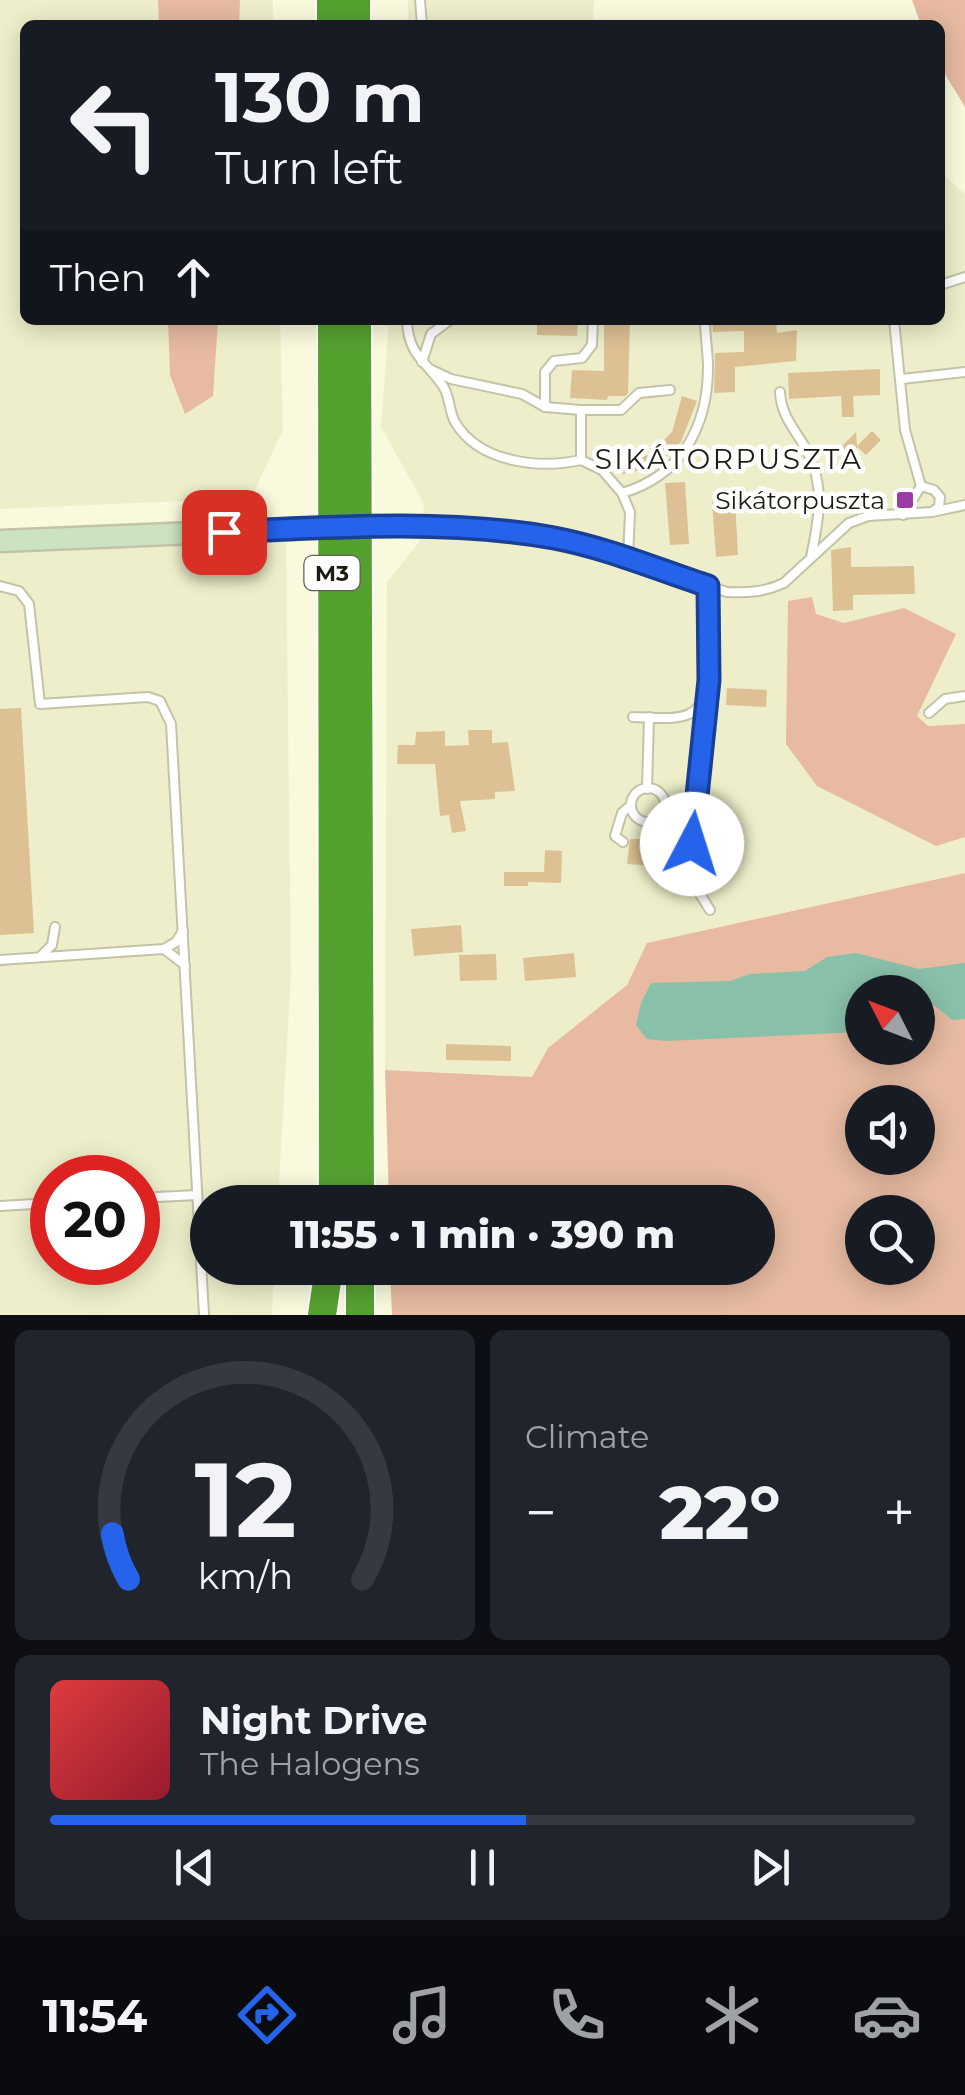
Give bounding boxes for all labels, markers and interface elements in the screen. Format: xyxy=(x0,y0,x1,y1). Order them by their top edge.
text: 130 m xyxy=(215,54,425,140)
icon: left xyxy=(50,60,180,190)
text: Turn left xyxy=(215,140,403,195)
icon: ahead xyxy=(166,250,221,305)
text: Then xyxy=(50,254,146,301)
district label: SIKÁTORPUSZTA xyxy=(595,442,863,476)
place label: Sikátorpuszta xyxy=(715,485,885,515)
marker: Sikátorpuszta xyxy=(894,489,916,511)
pin xyxy=(182,490,267,575)
icon: arrive xyxy=(197,505,252,560)
road number: M3 xyxy=(304,556,360,590)
position arrow xyxy=(640,792,744,896)
north arrow xyxy=(845,975,935,1065)
map controls xyxy=(845,975,935,1285)
button: sound xyxy=(845,1085,935,1175)
speed limit sign: 20 xyxy=(30,1155,160,1285)
button: search xyxy=(845,1195,935,1285)
text: 11:55 · 1 min · 390 m xyxy=(290,1211,675,1258)
text: Climate xyxy=(525,1417,649,1456)
text: 12 xyxy=(194,1436,296,1563)
text: 22° xyxy=(659,1466,781,1558)
text: − xyxy=(525,1479,557,1546)
text: + xyxy=(883,1479,915,1546)
text: km/h xyxy=(197,1554,293,1598)
text: Night Drive xyxy=(200,1697,427,1744)
text: The Halogens xyxy=(200,1744,420,1783)
icon: previous xyxy=(167,1840,222,1895)
icon: pause xyxy=(455,1840,510,1895)
icon: next xyxy=(743,1840,798,1895)
icon: directions xyxy=(232,1980,302,2050)
icon: music xyxy=(387,1980,457,2050)
icon: phone xyxy=(542,1980,612,2050)
icon: climate xyxy=(697,1980,767,2050)
icon: car xyxy=(852,1980,922,2050)
text: 11:54 xyxy=(43,1988,147,2043)

